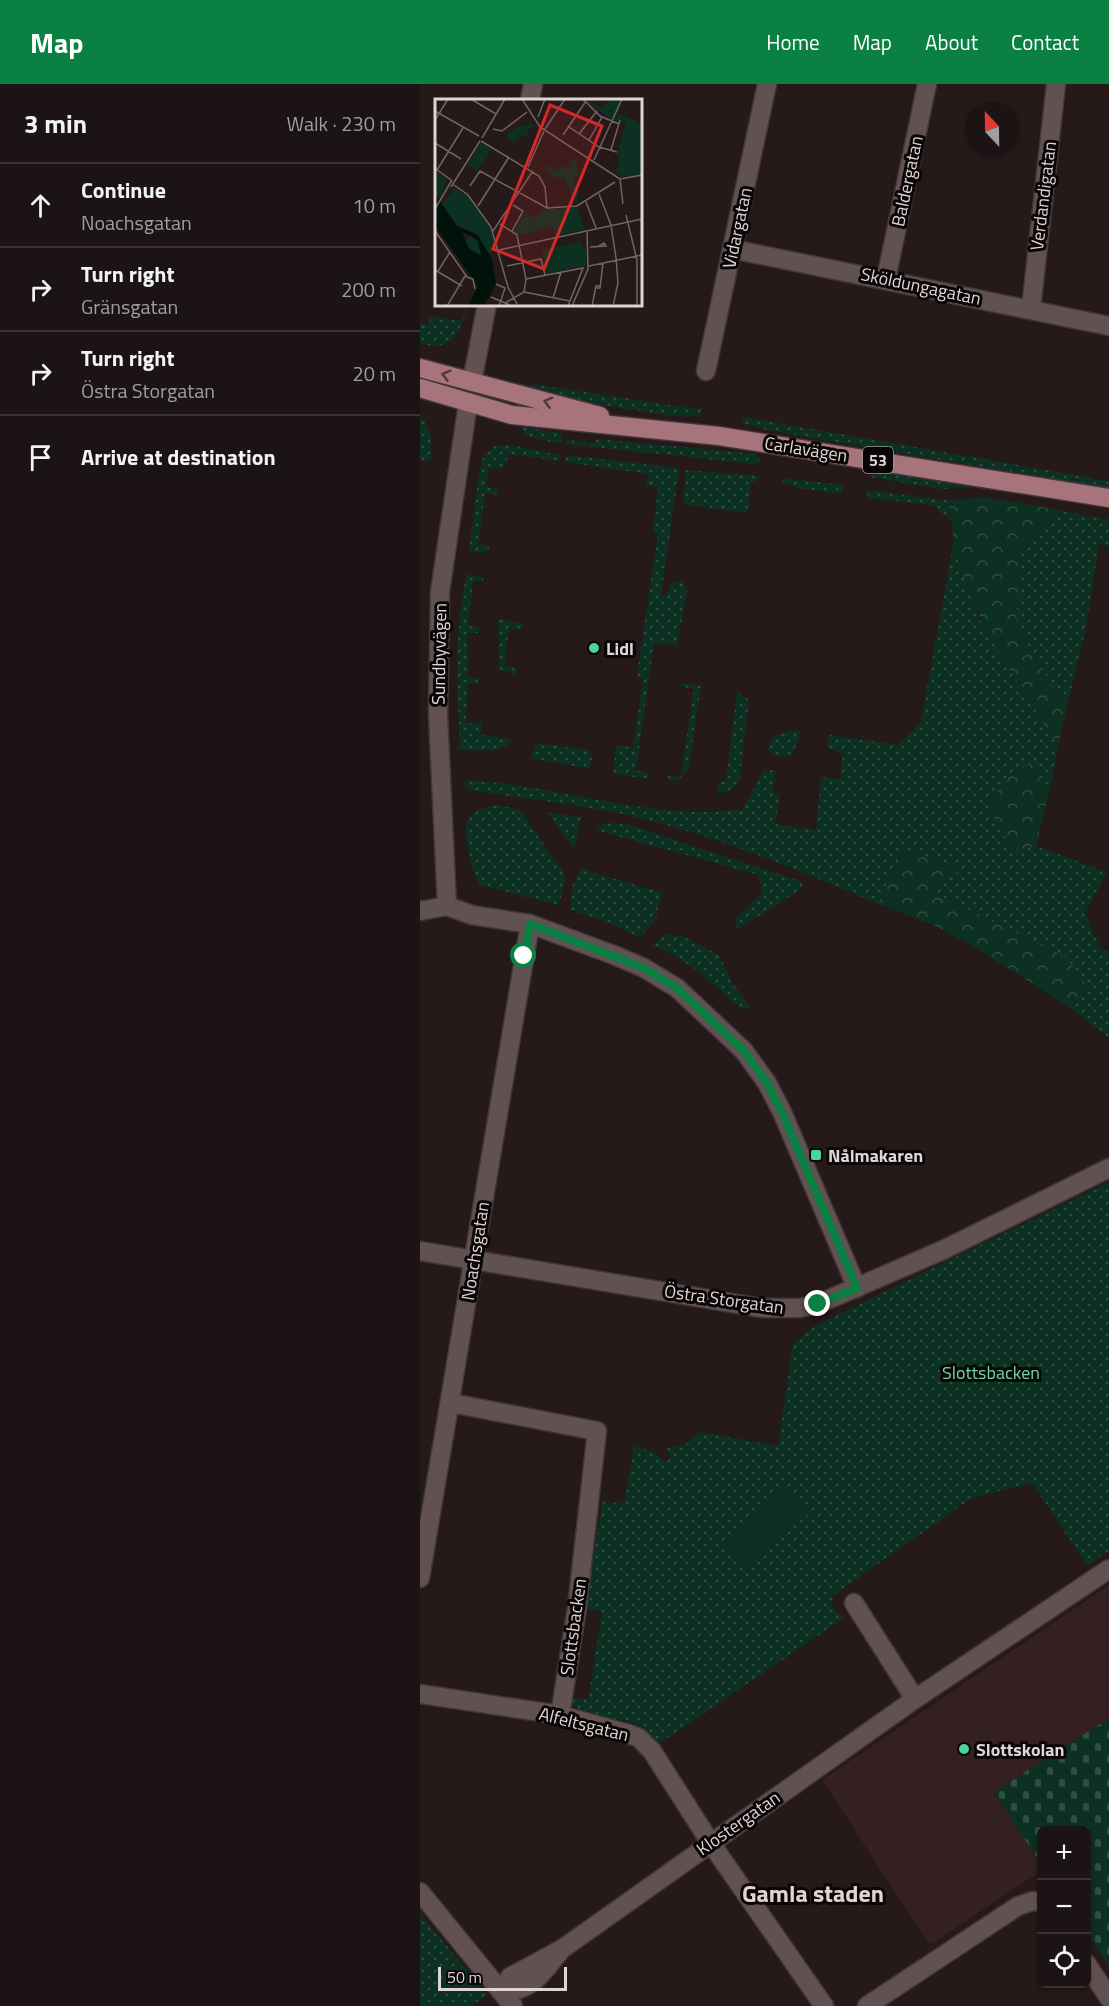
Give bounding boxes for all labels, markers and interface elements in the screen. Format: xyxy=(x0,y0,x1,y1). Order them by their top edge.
text: Map xyxy=(30,21,84,64)
text: Home xyxy=(766,26,820,58)
text: Map xyxy=(853,26,892,58)
text: About xyxy=(925,26,978,58)
text: Contact xyxy=(1011,26,1079,58)
inset map xyxy=(435,99,642,306)
north arrow xyxy=(965,102,1019,156)
text: 3 min xyxy=(24,104,87,143)
text: Walk · 230 m xyxy=(287,108,396,139)
street label: Baldergatan xyxy=(884,133,930,229)
street label: Verdandigatan xyxy=(1023,140,1063,252)
text: Continue xyxy=(81,173,166,207)
street label: Vidargatan xyxy=(715,185,759,271)
icon: ahead xyxy=(24,189,57,222)
text: 10 m xyxy=(352,190,396,221)
text: Noachsgatan xyxy=(81,207,192,238)
text: Turn right xyxy=(81,257,175,291)
street label: Sköldungagatan xyxy=(858,260,984,312)
icon: right xyxy=(24,273,57,306)
text: 200 m xyxy=(341,274,396,305)
text: Gränsgatan xyxy=(81,291,178,322)
text: Turn right xyxy=(81,341,175,375)
icon: right xyxy=(24,357,57,390)
text: 20 m xyxy=(352,358,396,389)
one-way arrow xyxy=(441,370,452,382)
text: Östra Storgatan xyxy=(81,375,215,406)
one-way arrow xyxy=(544,397,554,410)
street label: Carlavägen xyxy=(763,429,849,469)
text: Arrive at destination xyxy=(81,440,276,474)
icon: arrive xyxy=(24,441,57,474)
road number: 53 xyxy=(863,447,893,473)
street label: Sundbyvägen xyxy=(425,603,453,705)
place label: Lidl xyxy=(606,635,634,662)
marker: Lidl xyxy=(587,641,601,655)
route start xyxy=(510,942,536,968)
place label: Nålmakaren xyxy=(828,1142,923,1169)
marker: Nålmakaren xyxy=(809,1148,823,1162)
street label: Noachsgatan xyxy=(454,1200,496,1302)
street label: Östra Storgatan xyxy=(662,1277,786,1321)
route end xyxy=(804,1290,830,1316)
park label: Slottsbacken xyxy=(942,1359,1040,1386)
street label: Slottsbacken xyxy=(553,1577,593,1677)
street label: Alfeltsgatan xyxy=(536,1700,632,1748)
place label: Slottskolan xyxy=(976,1736,1065,1763)
marker: Slottskolan xyxy=(957,1742,971,1756)
street label: Klostergatan xyxy=(691,1784,785,1862)
map controls xyxy=(1037,1826,1091,1988)
button: + xyxy=(1037,1826,1091,1880)
district label: Gamla staden xyxy=(742,1875,884,1911)
button: − xyxy=(1037,1880,1091,1934)
button: locate xyxy=(1037,1934,1091,1988)
scale bar xyxy=(438,1964,567,1992)
text: 50 m xyxy=(447,1965,482,1989)

